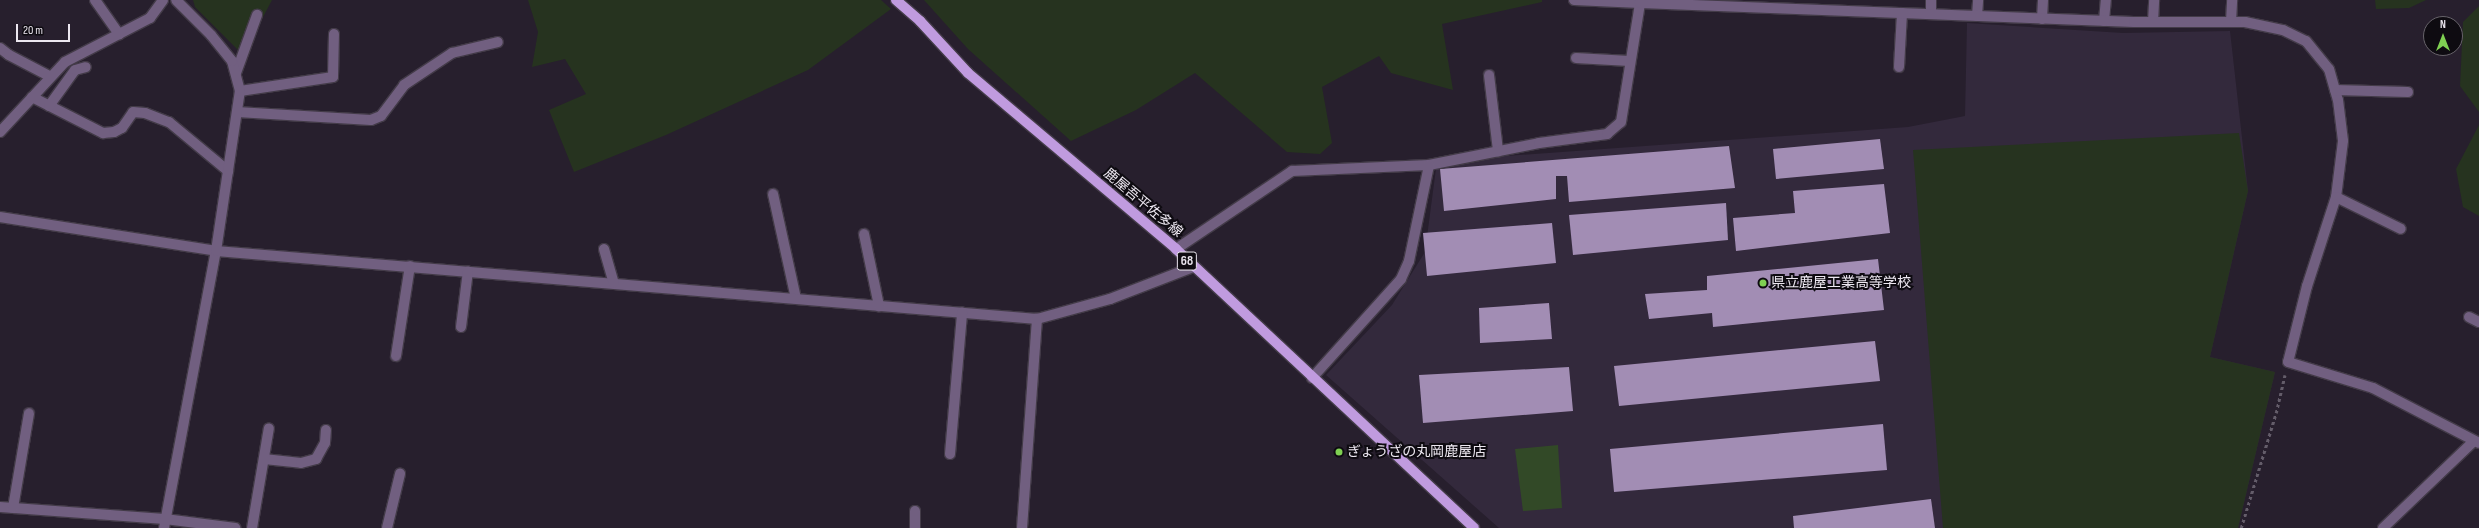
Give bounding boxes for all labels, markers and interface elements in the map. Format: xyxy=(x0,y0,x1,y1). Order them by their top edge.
scale bar xyxy=(18,16,72,42)
north arrow xyxy=(2423,16,2463,56)
text: N xyxy=(2440,18,2446,31)
text: 20 m xyxy=(23,23,43,38)
street label: 鹿屋吾平佐多線 xyxy=(1100,165,1186,241)
road number: 68 xyxy=(1176,250,1198,272)
place label: 県立鹿屋工業高等学校 xyxy=(1771,275,1911,291)
marker: 県立鹿屋工業高等学校 xyxy=(1758,278,1768,288)
place label: ぎょうざの丸岡鹿屋店 xyxy=(1347,444,1487,460)
marker: ぎょうざの丸岡鹿屋店 xyxy=(1334,447,1344,457)

